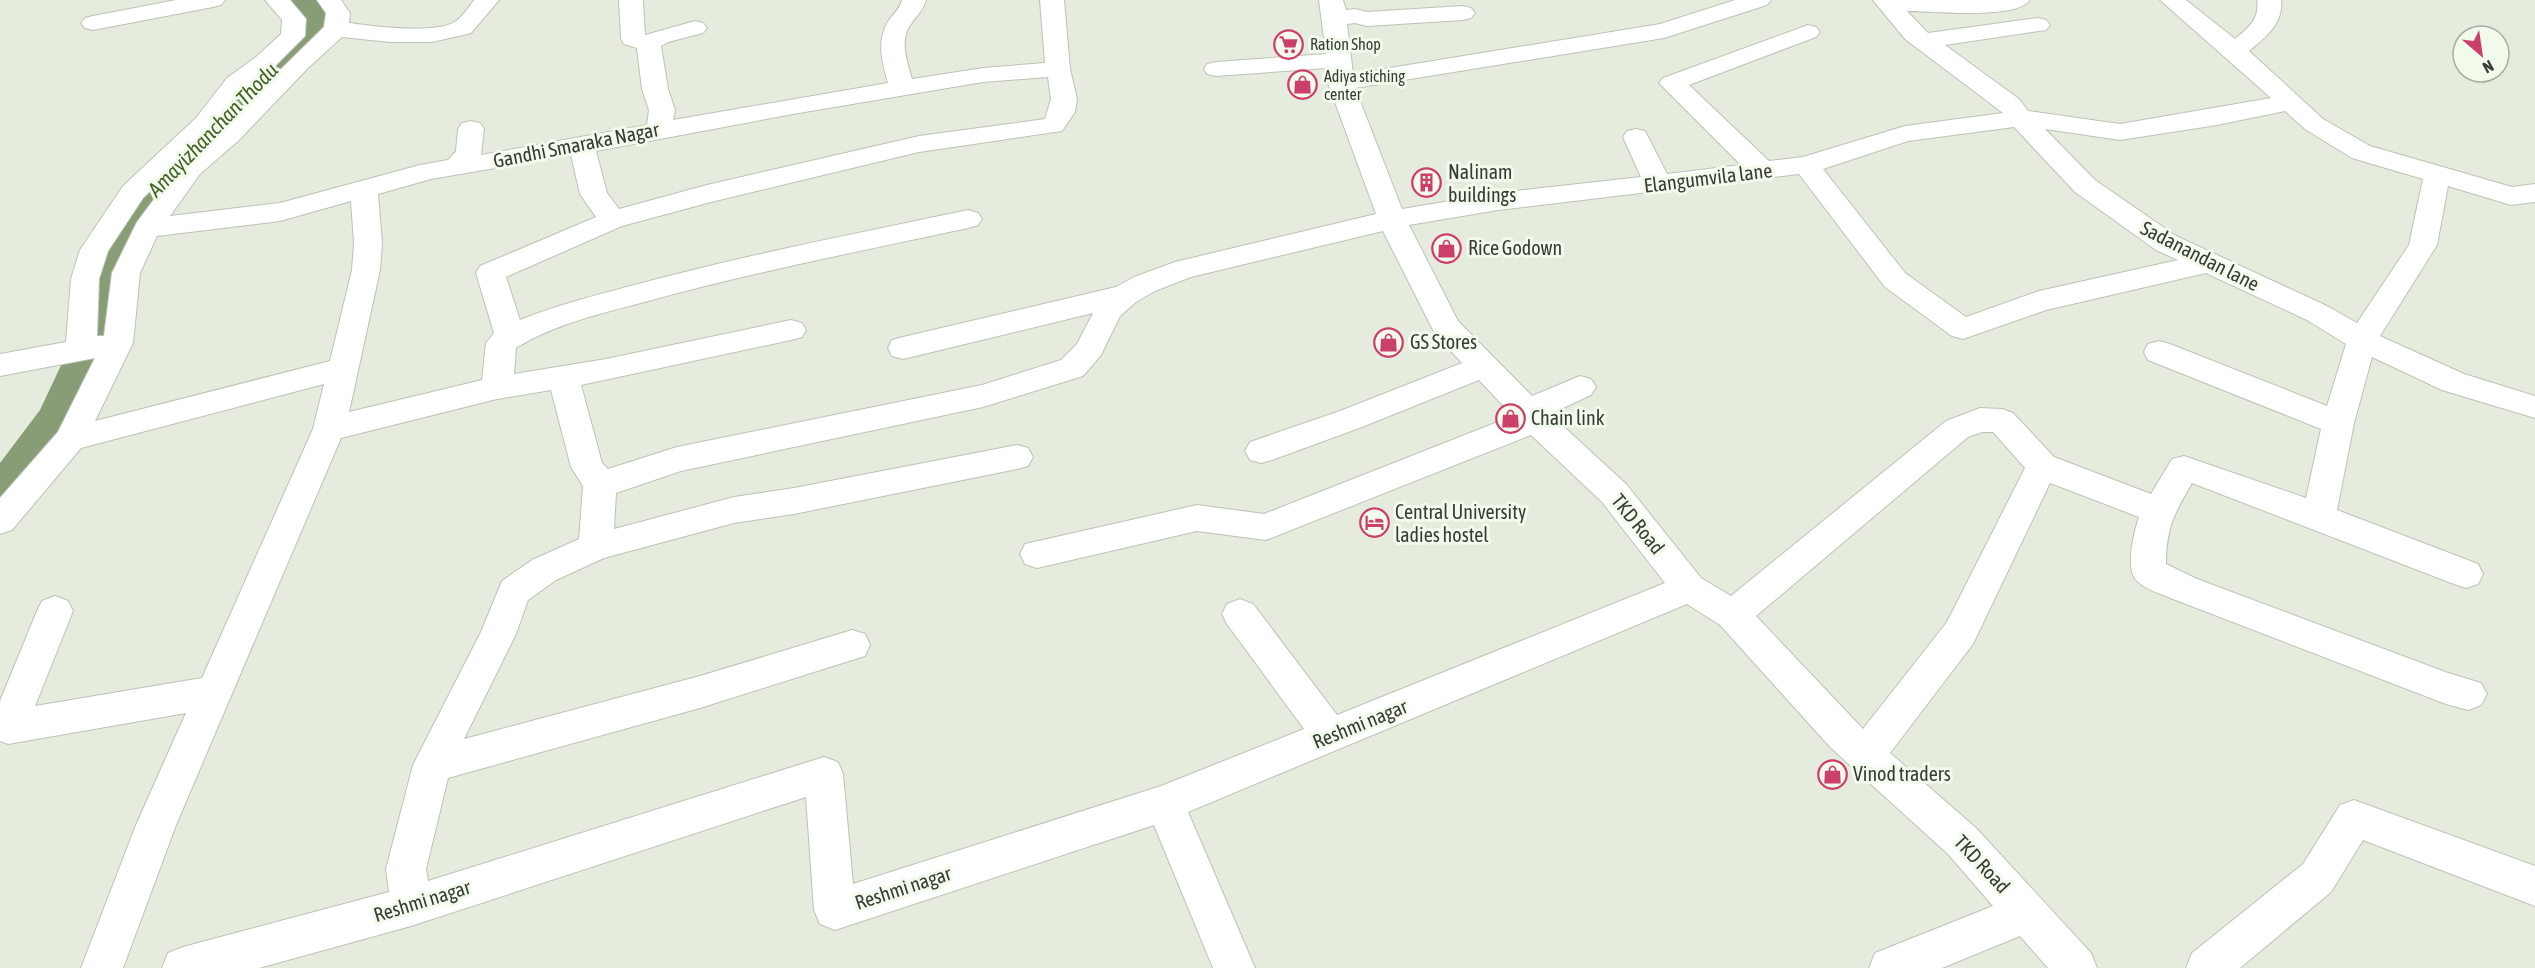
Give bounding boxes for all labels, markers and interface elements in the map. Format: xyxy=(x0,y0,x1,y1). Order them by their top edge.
north arrow xyxy=(2451,24,2511,84)
supermarket icon: Ration Shop xyxy=(1273,28,1305,60)
place label: Ration Shop xyxy=(1310,35,1381,54)
text: N xyxy=(2480,57,2497,77)
water label: Amayizhanchan Thodu xyxy=(142,58,282,202)
place label: Adiya stiching center xyxy=(1324,67,1405,103)
shop icon: Adiya stiching center xyxy=(1287,69,1319,101)
street label: Gandhi Smaraka Nagar xyxy=(491,117,662,172)
street label: Elangumvila lane xyxy=(1642,158,1773,197)
place label: Nalinam buildings xyxy=(1448,160,1516,206)
building icon: Nalinam buildings xyxy=(1411,167,1443,199)
street label: Sadanandan lane xyxy=(2137,216,2263,295)
shop icon: Rice Godown xyxy=(1431,232,1463,264)
place label: Rice Godown xyxy=(1468,236,1562,259)
shop icon: GS Stores xyxy=(1373,326,1405,358)
place label: GS Stores xyxy=(1410,330,1477,353)
shop icon: Chain link xyxy=(1494,402,1526,434)
place label: Chain link xyxy=(1531,406,1605,429)
street label: TKD Road xyxy=(1607,489,1670,558)
place label: Central University ladies hostel xyxy=(1395,500,1526,546)
hotel icon: Central University ladies hostel xyxy=(1358,507,1390,539)
street label: Reshmi nagar xyxy=(1309,694,1411,753)
shop icon: Vinod traders xyxy=(1816,758,1848,790)
place label: Vinod traders xyxy=(1853,762,1951,785)
street label: TKD Road xyxy=(1950,830,2015,897)
street label: Reshmi nagar xyxy=(852,861,955,914)
street label: Reshmi nagar xyxy=(371,875,474,926)

